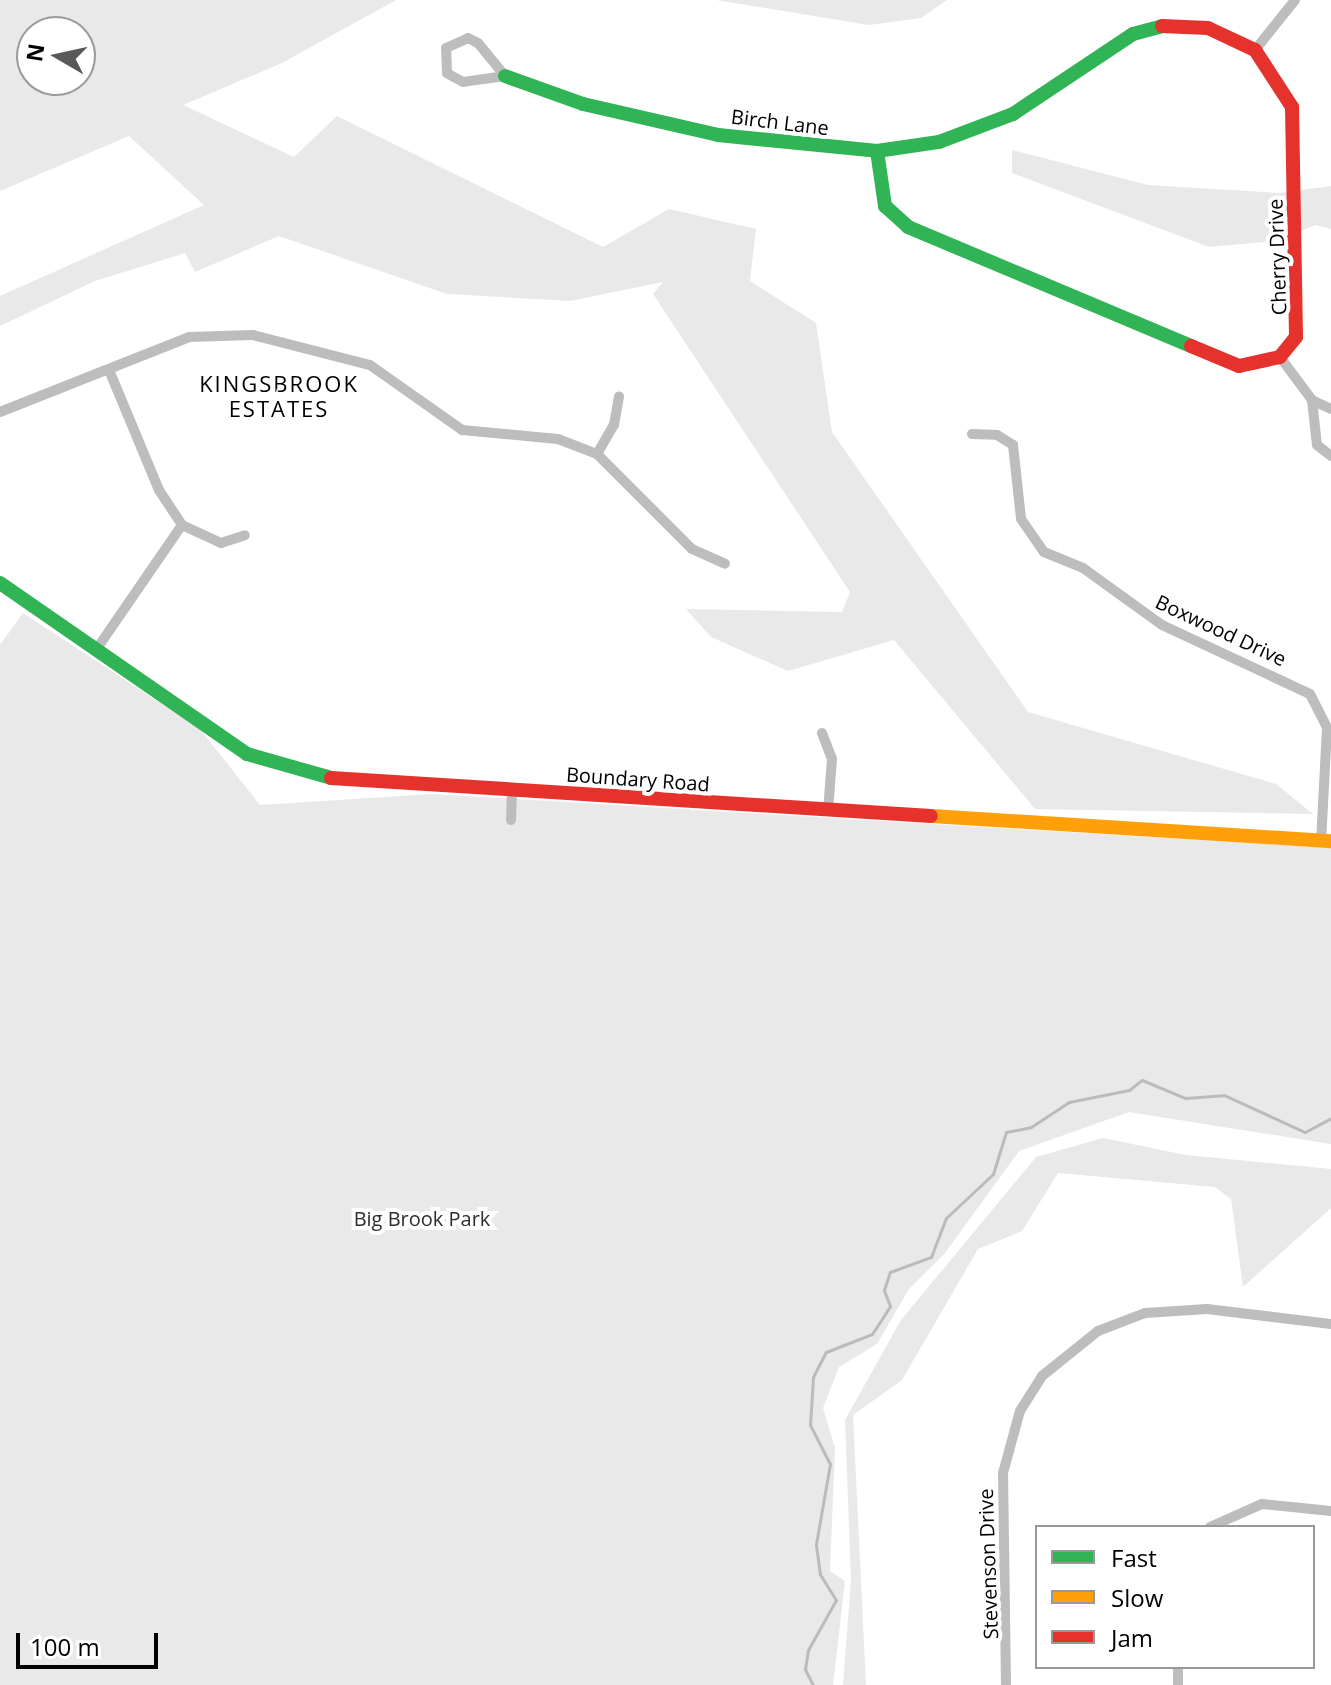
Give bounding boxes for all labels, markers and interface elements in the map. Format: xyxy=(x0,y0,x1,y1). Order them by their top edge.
north arrow xyxy=(16,16,96,96)
text: N xyxy=(18,41,50,64)
street label: Birch Lane xyxy=(730,104,830,140)
street label: Cherry Drive xyxy=(1263,198,1291,316)
district label: KINGSBROOK ESTATES xyxy=(199,370,359,422)
street label: Boxwood Drive xyxy=(1152,589,1290,671)
street label: Boundary Road xyxy=(565,762,711,796)
park label: Big Brook Park xyxy=(354,1206,490,1230)
street label: Stevenson Drive xyxy=(973,1488,1003,1640)
legend xyxy=(1035,1525,1315,1669)
text: Fast xyxy=(1111,1541,1157,1574)
text: Slow xyxy=(1111,1581,1163,1614)
scale bar xyxy=(20,1617,162,1667)
text: Jam xyxy=(1111,1621,1153,1654)
text: 100 m xyxy=(30,1630,100,1663)

